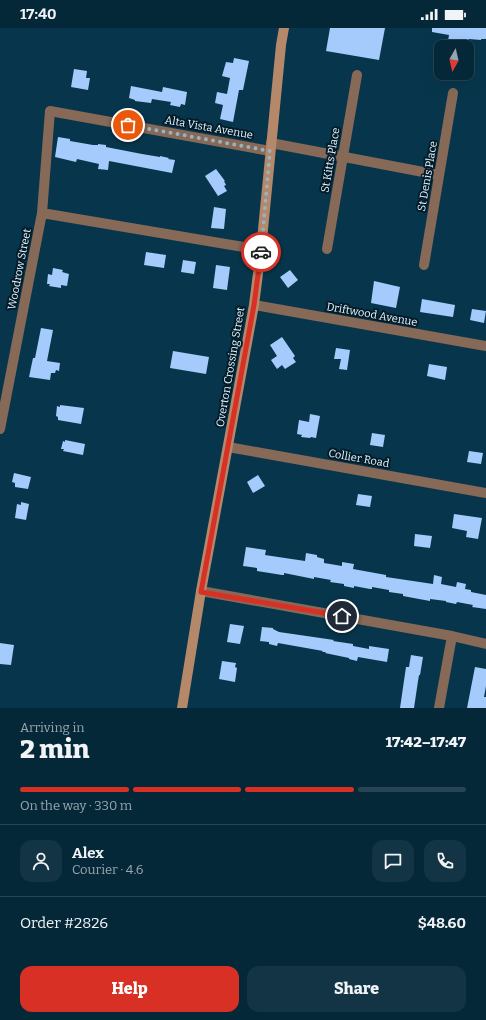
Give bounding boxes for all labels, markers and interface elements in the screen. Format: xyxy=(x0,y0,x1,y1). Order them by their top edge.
text: 17:40 xyxy=(20,5,57,23)
north arrow xyxy=(434,40,474,80)
map controls xyxy=(434,40,474,80)
pin xyxy=(111,108,145,142)
street label: Alta Vista Avenue xyxy=(164,113,254,142)
icon: bag xyxy=(117,114,139,136)
street label: St Kitts Place xyxy=(318,127,343,194)
street label: St Denis Place xyxy=(415,140,440,212)
street label: Woodrow Street xyxy=(5,227,34,311)
courier xyxy=(241,232,281,272)
icon: car xyxy=(250,241,272,263)
street label: Driftwood Avenue xyxy=(325,300,418,329)
street label: Overton Crossing Street xyxy=(214,306,247,428)
street label: Collier Road xyxy=(327,447,391,470)
pin xyxy=(325,599,359,633)
icon: home xyxy=(331,605,353,627)
text: Arriving in xyxy=(20,720,85,735)
text: 17:42–17:47 xyxy=(385,733,466,751)
text: 2 min xyxy=(20,734,90,765)
text: On the way · 330 m xyxy=(20,798,132,813)
button: person xyxy=(20,840,62,882)
button: chat xyxy=(372,840,414,882)
button: phone xyxy=(424,840,466,882)
text: Alex xyxy=(72,844,104,862)
text: Courier · 4.6 xyxy=(72,862,144,877)
text: Order #2826 xyxy=(20,914,108,932)
text: $48.60 xyxy=(418,914,466,932)
button: Help xyxy=(20,966,239,1012)
button: Share xyxy=(247,966,466,1012)

